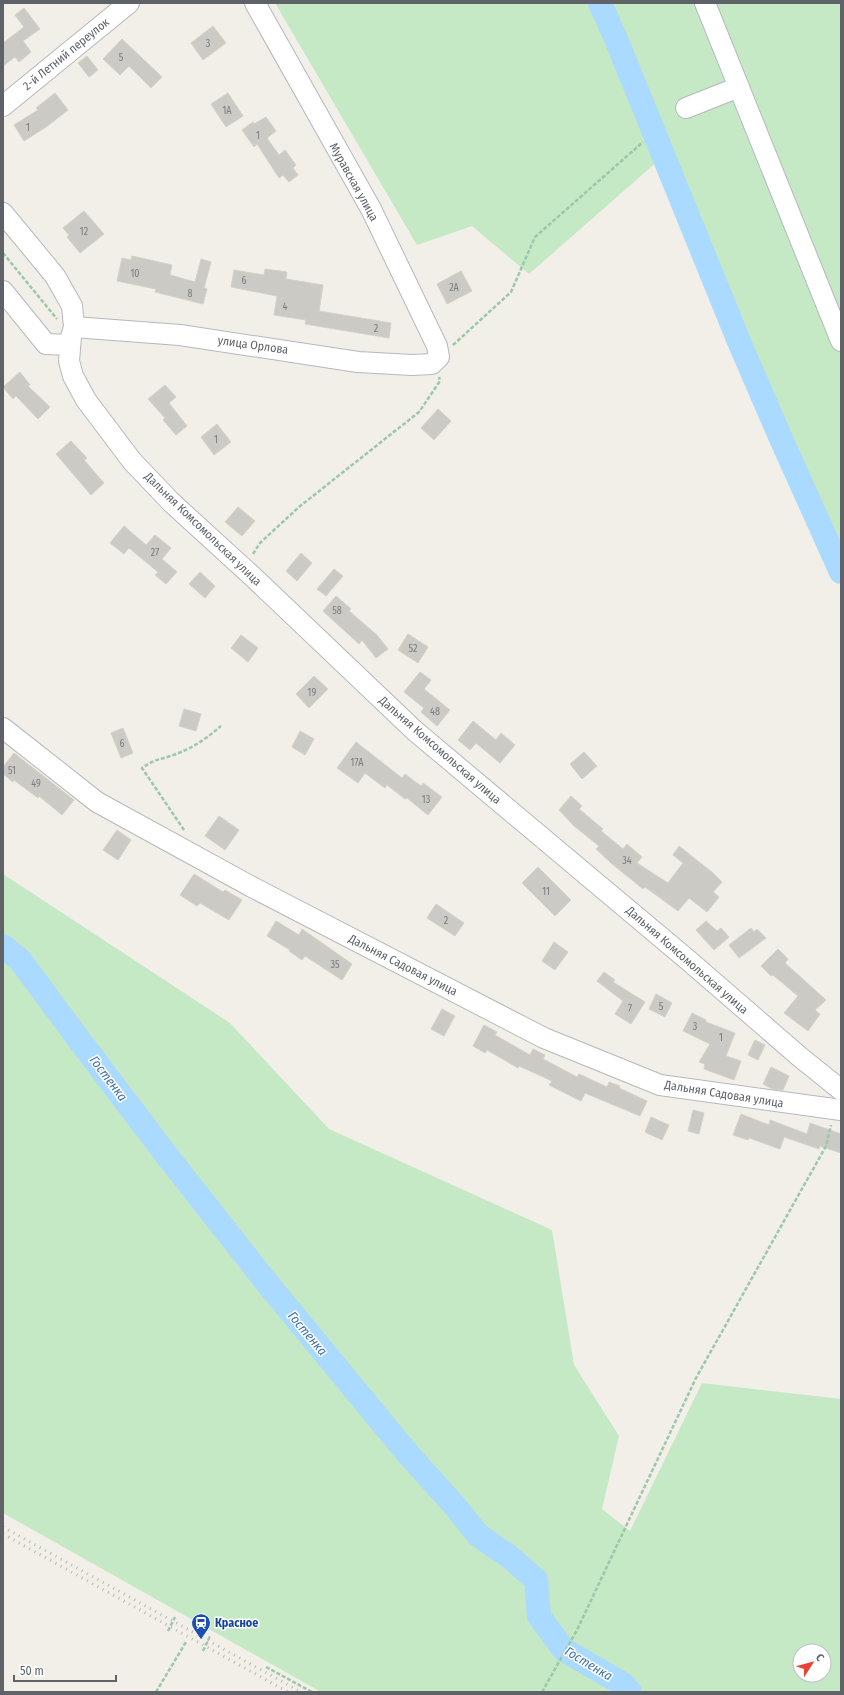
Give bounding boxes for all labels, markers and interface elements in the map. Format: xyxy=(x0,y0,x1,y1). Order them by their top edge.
street label: 2-й Летний переулок xyxy=(20,15,112,93)
house number: 3 xyxy=(206,38,211,50)
house number: 5 xyxy=(119,52,124,64)
house number: 1А xyxy=(222,105,232,117)
house number: 1 xyxy=(26,122,30,134)
house number: 1 xyxy=(256,130,260,142)
street label: Муравская улица xyxy=(327,140,381,224)
house number: 12 xyxy=(80,226,89,238)
house number: 10 xyxy=(130,268,140,280)
house number: 6 xyxy=(242,275,247,287)
house number: 2А xyxy=(449,282,460,294)
house number: 8 xyxy=(188,288,193,300)
house number: 4 xyxy=(283,301,288,313)
house number: 2 xyxy=(374,323,379,335)
street label: улица Орлова xyxy=(217,333,289,357)
house number: 1 xyxy=(214,434,218,446)
street label: Дальняя Комсомольская улица xyxy=(141,469,264,589)
house number: 27 xyxy=(151,547,159,559)
house number: 58 xyxy=(332,605,342,617)
house number: 52 xyxy=(409,643,418,655)
house number: 19 xyxy=(308,687,317,699)
street label: Дальняя Комсомольская улица xyxy=(375,693,504,807)
house number: 48 xyxy=(430,706,440,718)
house number: 6 xyxy=(120,738,125,750)
house number: 17А xyxy=(351,757,364,769)
house number: 51 xyxy=(8,765,16,777)
house number: 49 xyxy=(31,778,41,790)
house number: 13 xyxy=(422,794,431,806)
house number: 34 xyxy=(622,855,632,867)
house number: 11 xyxy=(542,886,550,898)
street label: Дальняя Комсомольская улица xyxy=(622,903,751,1017)
house number: 2 xyxy=(444,915,449,927)
street label: Дальняя Садовая улица xyxy=(345,931,460,999)
house number: 35 xyxy=(330,959,340,971)
house number: 5 xyxy=(659,1001,664,1013)
house number: 7 xyxy=(628,1003,632,1015)
house number: 3 xyxy=(693,1021,698,1033)
house number: 1 xyxy=(719,1032,723,1044)
water label: Гостенка xyxy=(87,1053,131,1104)
street label: Дальняя Садовая улица xyxy=(663,1078,785,1110)
water label: Гостенка xyxy=(285,1308,331,1359)
station icon: Красное xyxy=(190,1612,212,1640)
place label: Красное xyxy=(215,1616,258,1630)
water label: Гостенка xyxy=(562,1643,615,1684)
north arrow xyxy=(792,1643,832,1683)
text: С xyxy=(813,1651,827,1664)
scale bar xyxy=(14,1657,116,1683)
text: 50 m xyxy=(20,1664,44,1678)

